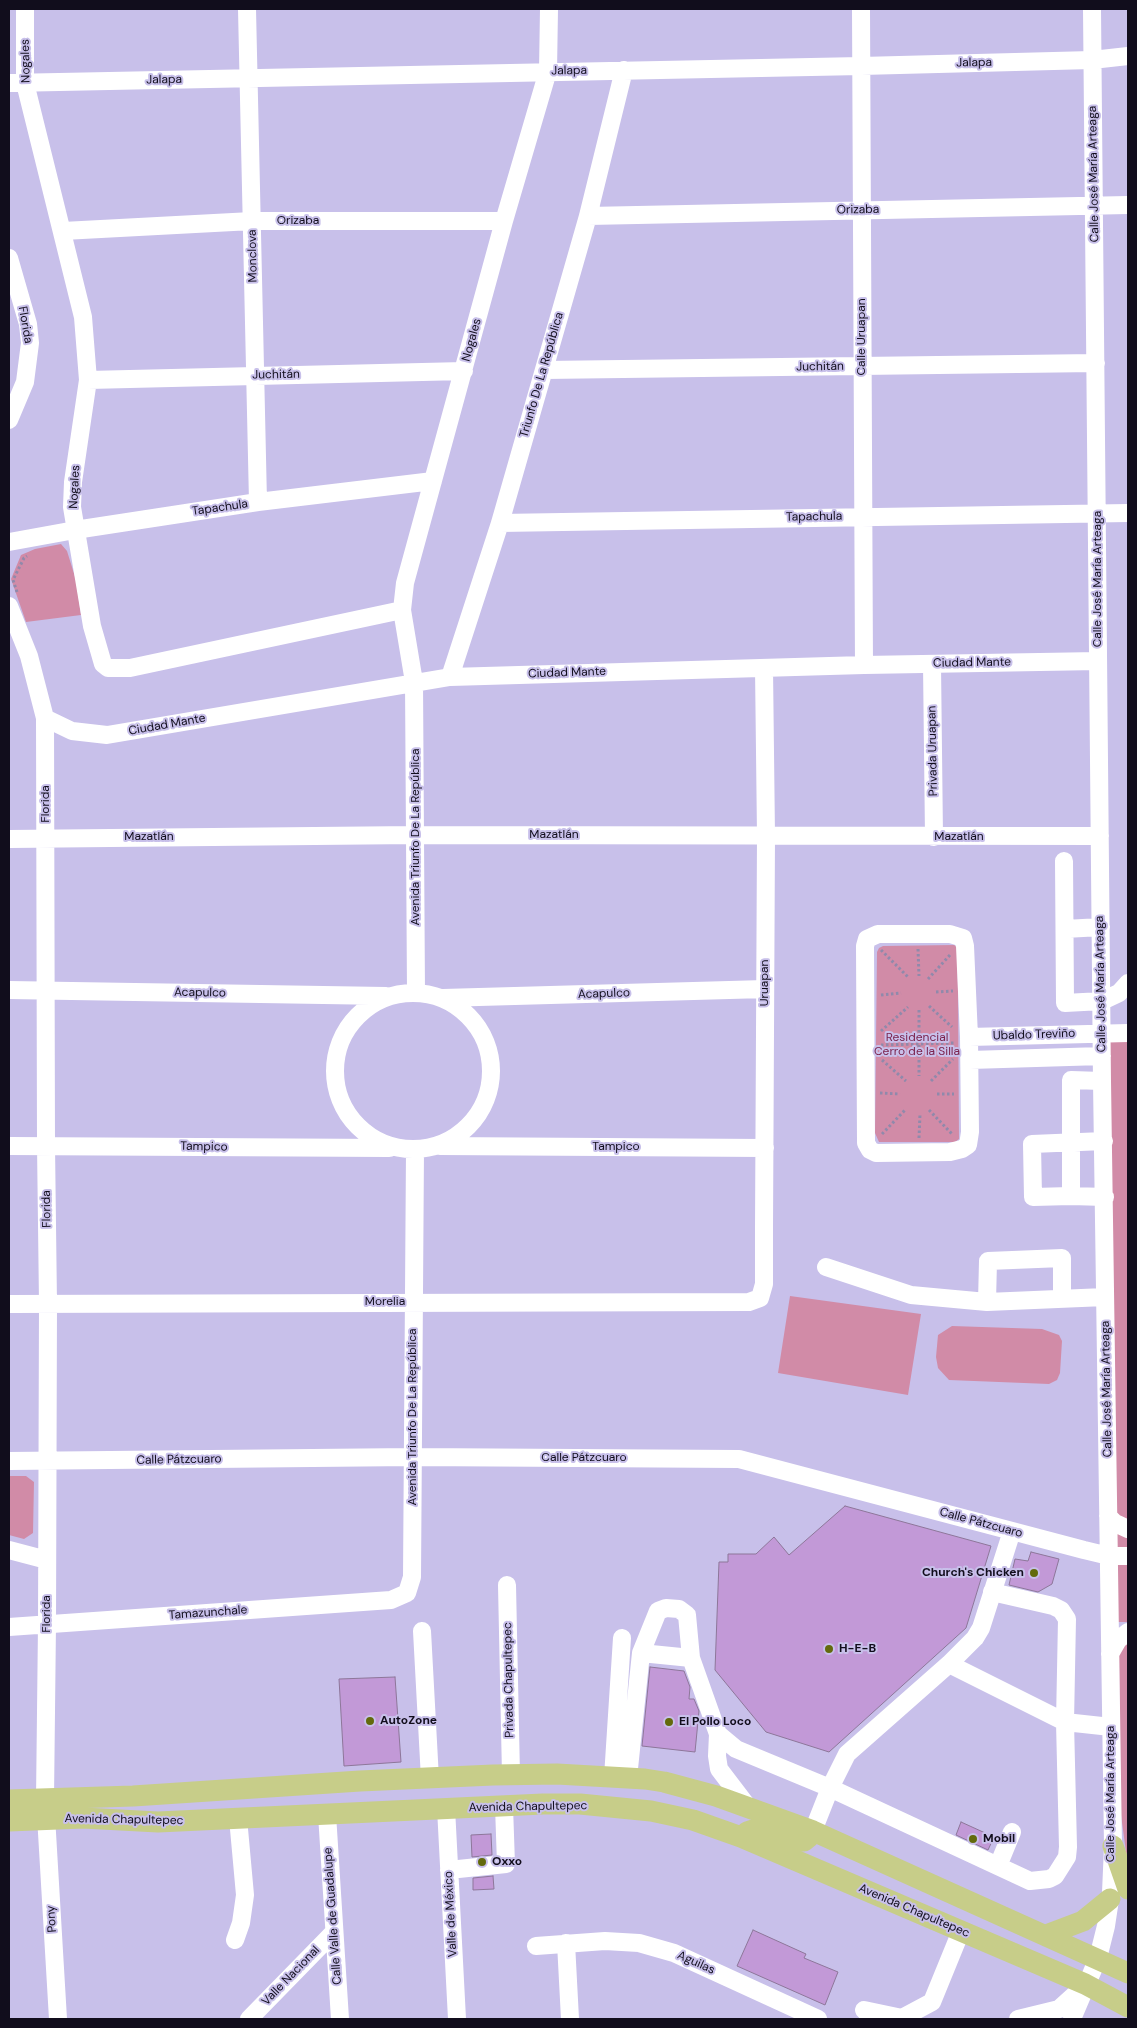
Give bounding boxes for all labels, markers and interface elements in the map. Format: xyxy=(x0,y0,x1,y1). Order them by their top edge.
street label: Nogales xyxy=(18,39,34,83)
street label: Jalapa xyxy=(956,55,992,71)
street label: Jalapa xyxy=(551,63,587,79)
street label: Jalapa xyxy=(146,72,182,88)
street label: Calle José María Arteaga xyxy=(1086,106,1102,242)
street label: Orizaba xyxy=(837,202,879,218)
street label: Orizaba xyxy=(277,214,319,228)
street label: Monclova xyxy=(245,229,261,283)
street label: Calle Uruapan xyxy=(855,298,869,376)
street label: Florida xyxy=(15,305,35,345)
street label: Triunfo De La República xyxy=(517,311,567,439)
street label: Nogales xyxy=(459,317,485,363)
street label: Juchitán xyxy=(796,359,844,375)
street label: Juchitán xyxy=(252,367,300,383)
street label: Nogales xyxy=(67,465,83,509)
street label: Tapachula xyxy=(191,497,249,519)
street label: Tapachula xyxy=(786,509,842,525)
street label: Calle José María Arteaga xyxy=(1091,511,1105,647)
street label: Ciudad Mante xyxy=(933,655,1011,671)
street label: Ciudad Mante xyxy=(528,664,606,682)
street label: Privada Uruapan xyxy=(925,706,941,796)
street label: Ciudad Mante xyxy=(127,711,207,739)
street label: Avenida Triunfo De La República xyxy=(409,748,423,926)
street label: Florida xyxy=(39,785,53,823)
street label: Mazatlán xyxy=(529,828,579,842)
street label: Mazatlán xyxy=(124,830,174,844)
street label: Mazatlán xyxy=(934,830,984,844)
street label: Calle José María Arteaga xyxy=(1093,916,1109,1052)
street label: Uruapan xyxy=(758,960,772,1006)
street label: Acapulco xyxy=(174,985,226,1001)
street label: Acapulco xyxy=(578,986,630,1002)
street label: Ubaldo Treviño xyxy=(993,1026,1075,1044)
park label: Residencial Cerro de la Silla xyxy=(874,1031,960,1059)
street label: Tampico xyxy=(180,1139,228,1155)
street label: Tampico xyxy=(592,1140,640,1154)
street label: Florida xyxy=(39,1190,55,1228)
street label: Morelia xyxy=(365,1295,405,1309)
street label: Calle José María Arteaga xyxy=(1099,1321,1115,1457)
street label: Avenida Triunfo De La República xyxy=(406,1328,420,1506)
street label: Calle Pátzcuaro xyxy=(541,1451,627,1465)
street label: Calle Pátzcuaro xyxy=(136,1452,222,1468)
street label: Calle Pátzcuaro xyxy=(938,1505,1024,1541)
place label: Church's Chicken xyxy=(922,1566,1024,1580)
marker: Church's Chicken xyxy=(1028,1567,1040,1579)
street label: Florida xyxy=(40,1595,54,1633)
street label: Tamazunchale xyxy=(168,1603,248,1623)
street label: Privada Chapultepec xyxy=(501,1622,517,1738)
place label: H-E-B xyxy=(839,1642,876,1656)
marker: H-E-B xyxy=(823,1643,835,1655)
place label: AutoZone xyxy=(380,1714,437,1728)
marker: AutoZone xyxy=(364,1715,376,1727)
place label: El Pollo Loco xyxy=(679,1715,751,1729)
marker: El Pollo Loco xyxy=(663,1716,675,1728)
street label: Calle José María Arteaga xyxy=(1104,1726,1118,1862)
street label: Avenida Chapultepec xyxy=(468,1799,588,1815)
street label: Avenida Chapultepec xyxy=(64,1812,184,1828)
place label: Mobil xyxy=(983,1832,1015,1846)
marker: Mobil xyxy=(967,1833,979,1845)
street label: Calle Valle de Guadalupe xyxy=(321,1847,345,1985)
place label: Oxxo xyxy=(492,1855,522,1869)
marker: Oxxo xyxy=(476,1856,488,1868)
street label: Valle de México xyxy=(442,1871,460,1957)
street label: Avenida Chapultepec xyxy=(856,1881,972,1941)
street label: Pony xyxy=(44,1905,60,1933)
street label: Valle Nacional xyxy=(259,1943,323,2009)
street label: Aguilas xyxy=(675,1948,717,1978)

